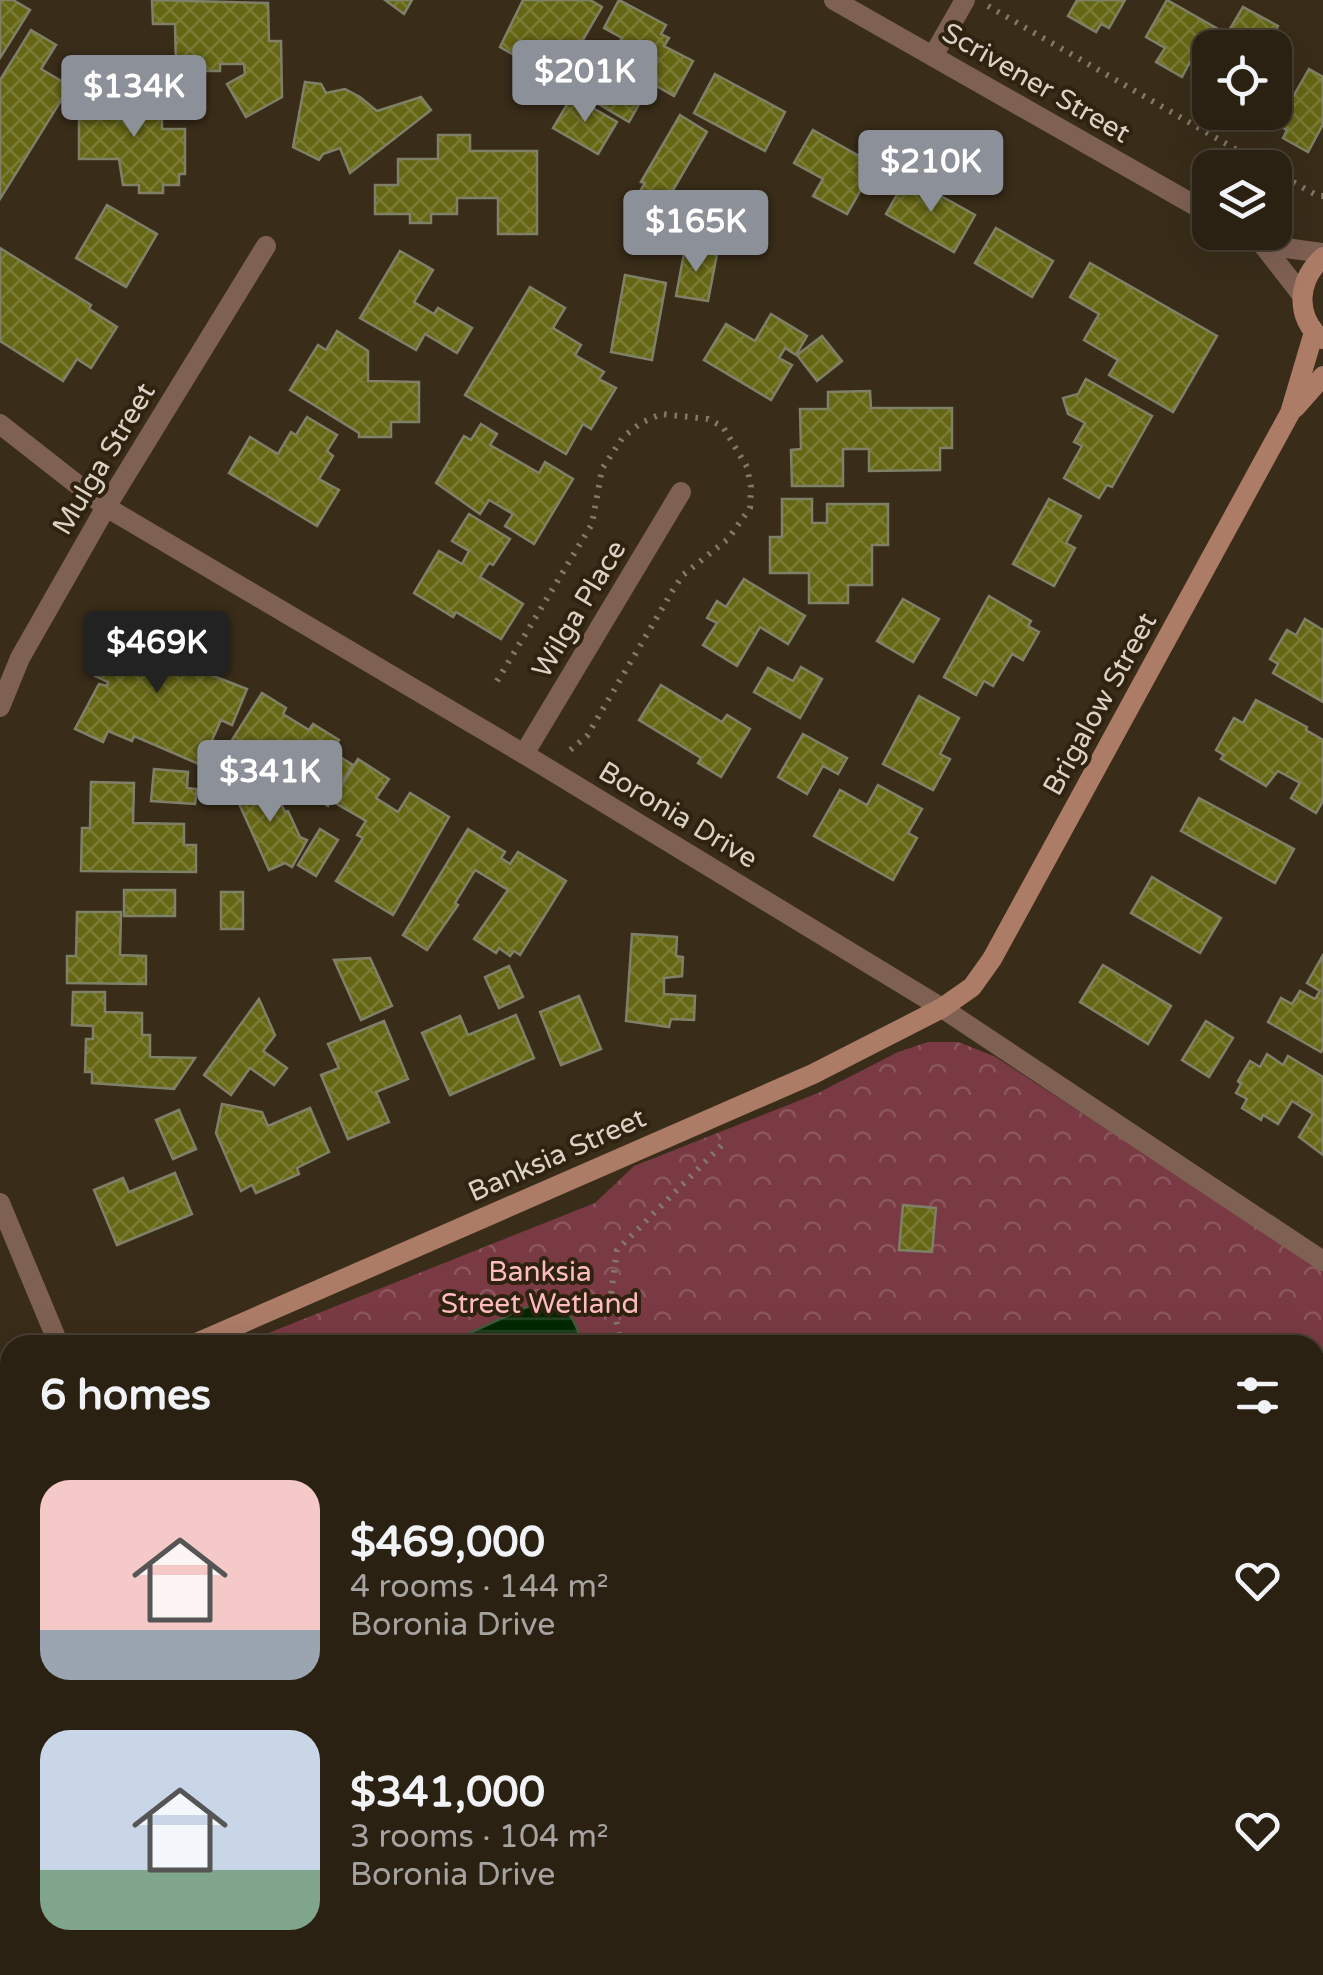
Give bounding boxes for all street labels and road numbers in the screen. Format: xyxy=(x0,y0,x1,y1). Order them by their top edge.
street label: Scrivener Street xyxy=(936,15,1136,151)
street label: Mulga Street xyxy=(45,377,163,541)
street label: Wilga Place xyxy=(525,534,633,684)
street label: Brigalow Street xyxy=(1036,606,1164,801)
street label: Boronia Drive xyxy=(592,754,764,876)
street label: Banksia Street xyxy=(463,1101,651,1209)

